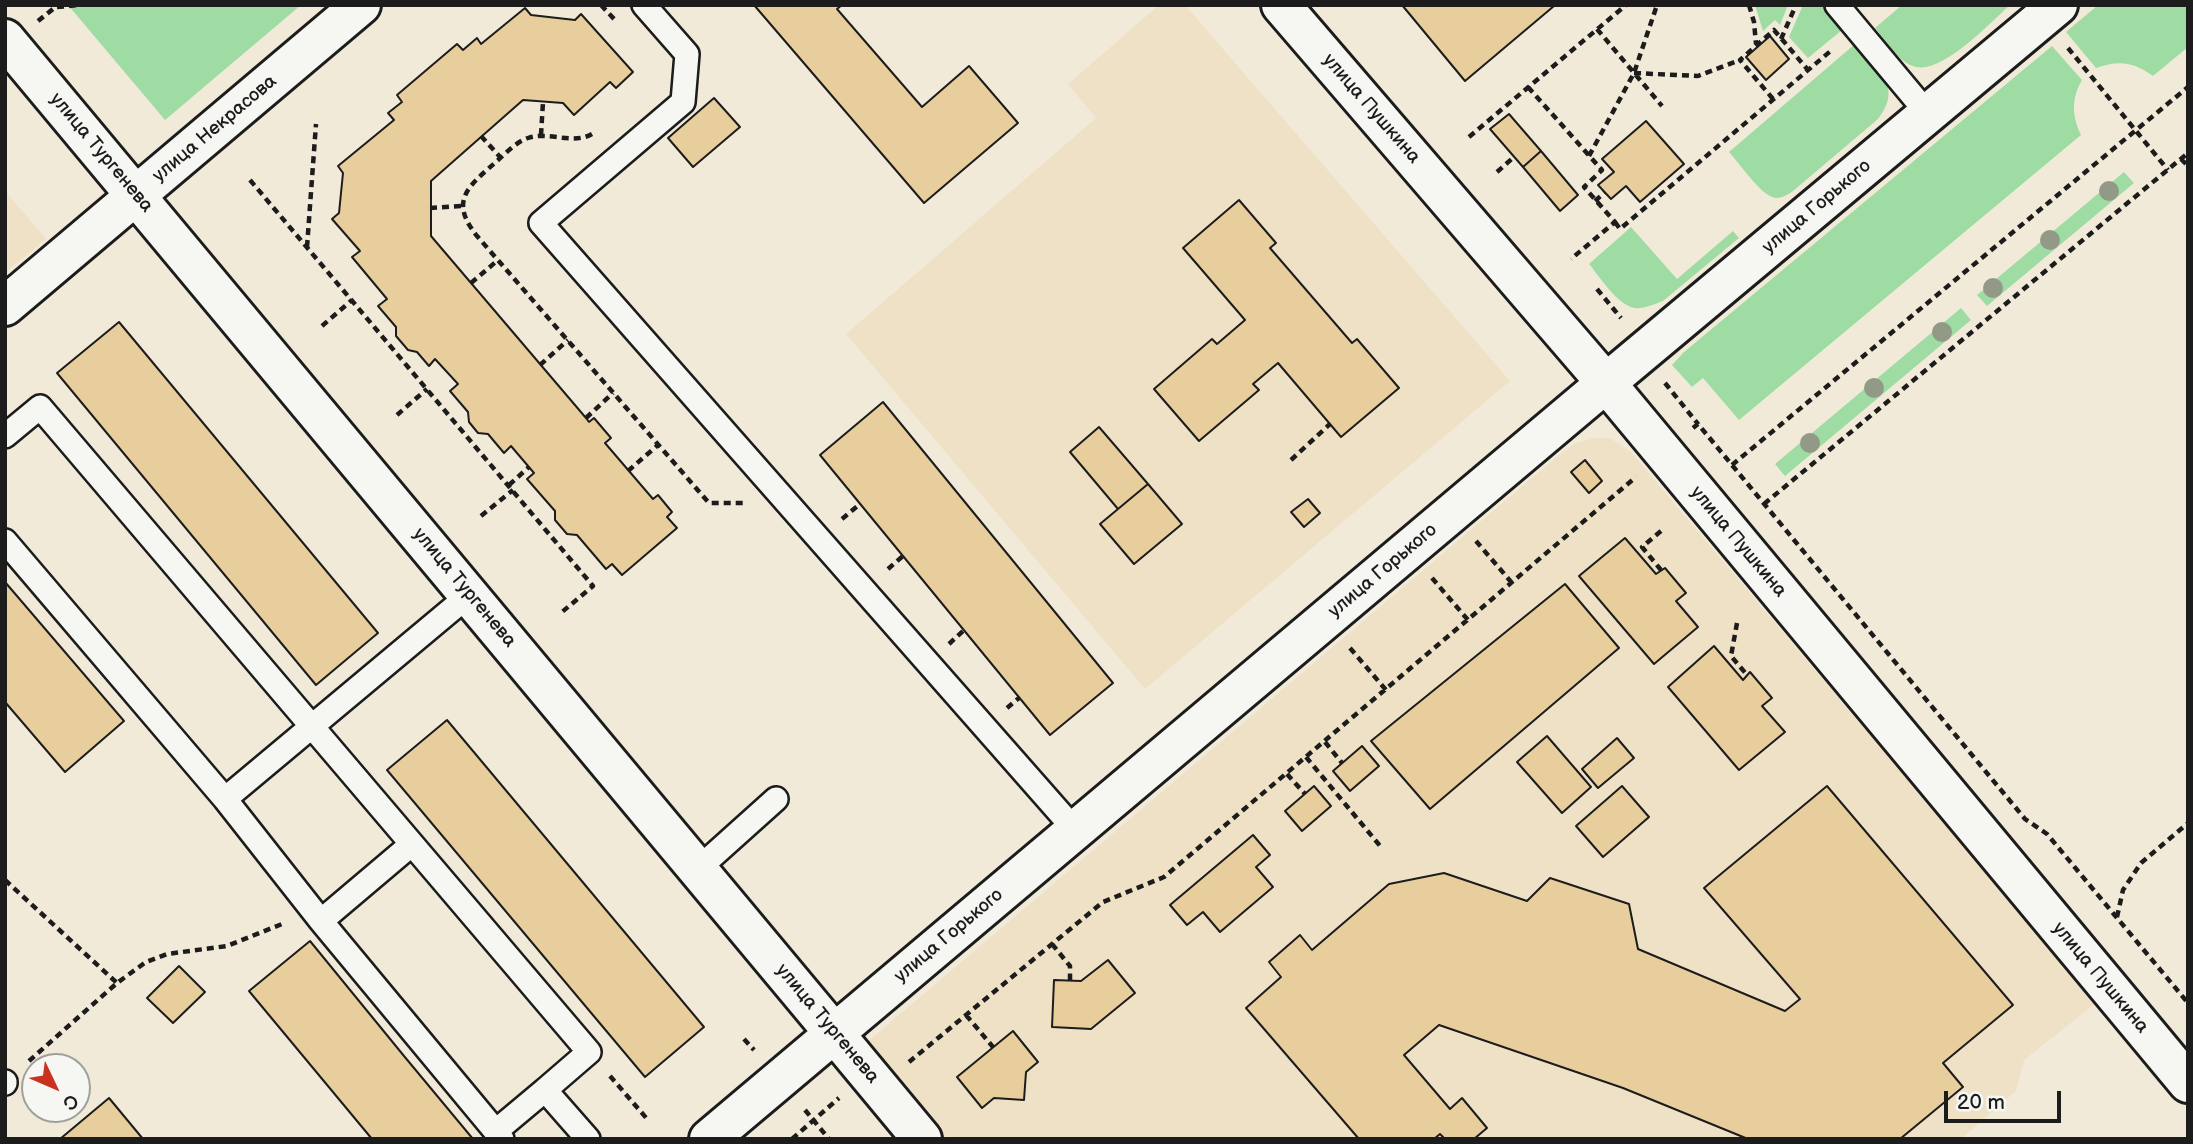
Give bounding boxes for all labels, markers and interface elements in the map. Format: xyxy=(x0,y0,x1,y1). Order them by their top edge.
street label: улица Пушкина xyxy=(1317,49,1425,169)
street label: улица Некрасова xyxy=(148,70,282,188)
street label: улица Тургенева xyxy=(44,89,158,217)
street label: улица Горького xyxy=(1758,155,1876,259)
street label: улица Пушкина xyxy=(1685,482,1791,602)
street label: улица Горького xyxy=(1324,519,1442,623)
street label: улица Тургенева xyxy=(407,524,521,652)
street label: улица Горького xyxy=(890,884,1008,988)
street label: улица Пушкина xyxy=(2047,918,2153,1038)
street label: улица Тургенева xyxy=(770,960,884,1088)
north arrow xyxy=(21,1053,91,1123)
scale bar xyxy=(1948,1078,2065,1122)
text: С xyxy=(57,1089,83,1114)
text: 20 m xyxy=(1957,1090,2005,1115)

